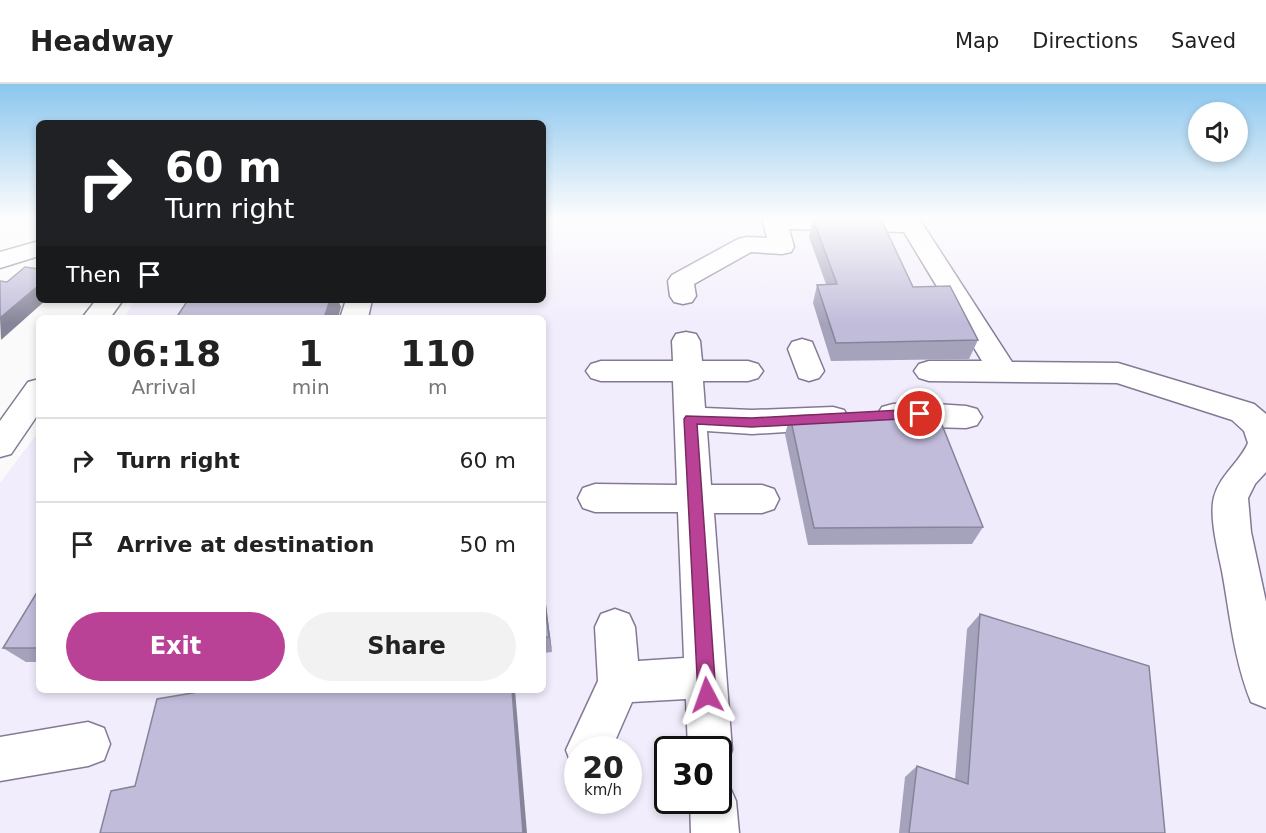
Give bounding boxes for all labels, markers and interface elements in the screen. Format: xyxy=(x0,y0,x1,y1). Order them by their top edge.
text: Headway xyxy=(30,25,174,58)
text: Map xyxy=(955,29,999,53)
text: Directions xyxy=(1032,29,1138,53)
text: Saved xyxy=(1171,29,1236,53)
map controls xyxy=(1188,102,1248,162)
button: sound xyxy=(1188,102,1248,162)
text: 60 m xyxy=(165,143,282,192)
icon: right xyxy=(66,144,144,222)
text: Turn right xyxy=(165,193,294,224)
icon: arrive xyxy=(133,258,166,291)
text: Then xyxy=(66,262,121,287)
text: 06:18 xyxy=(107,333,221,374)
text: 1 xyxy=(298,333,323,374)
text: 110 xyxy=(400,333,475,374)
text: Arrival xyxy=(131,375,196,399)
text: min xyxy=(292,375,330,399)
text: m xyxy=(428,375,448,399)
pin xyxy=(894,388,945,439)
icon: arrive xyxy=(903,397,936,430)
icon: right xyxy=(66,444,99,477)
text: Turn right xyxy=(117,448,240,473)
text: 60 m xyxy=(460,448,516,473)
icon: arrive xyxy=(66,528,99,561)
text: Arrive at destination xyxy=(117,532,374,557)
text: 50 m xyxy=(460,532,516,557)
button: Exit xyxy=(66,612,285,681)
button: Share xyxy=(297,612,516,681)
position arrow xyxy=(675,663,739,727)
speed limit sign: 30 xyxy=(654,736,732,814)
text: 20 xyxy=(582,750,624,785)
text: km/h xyxy=(584,781,622,799)

